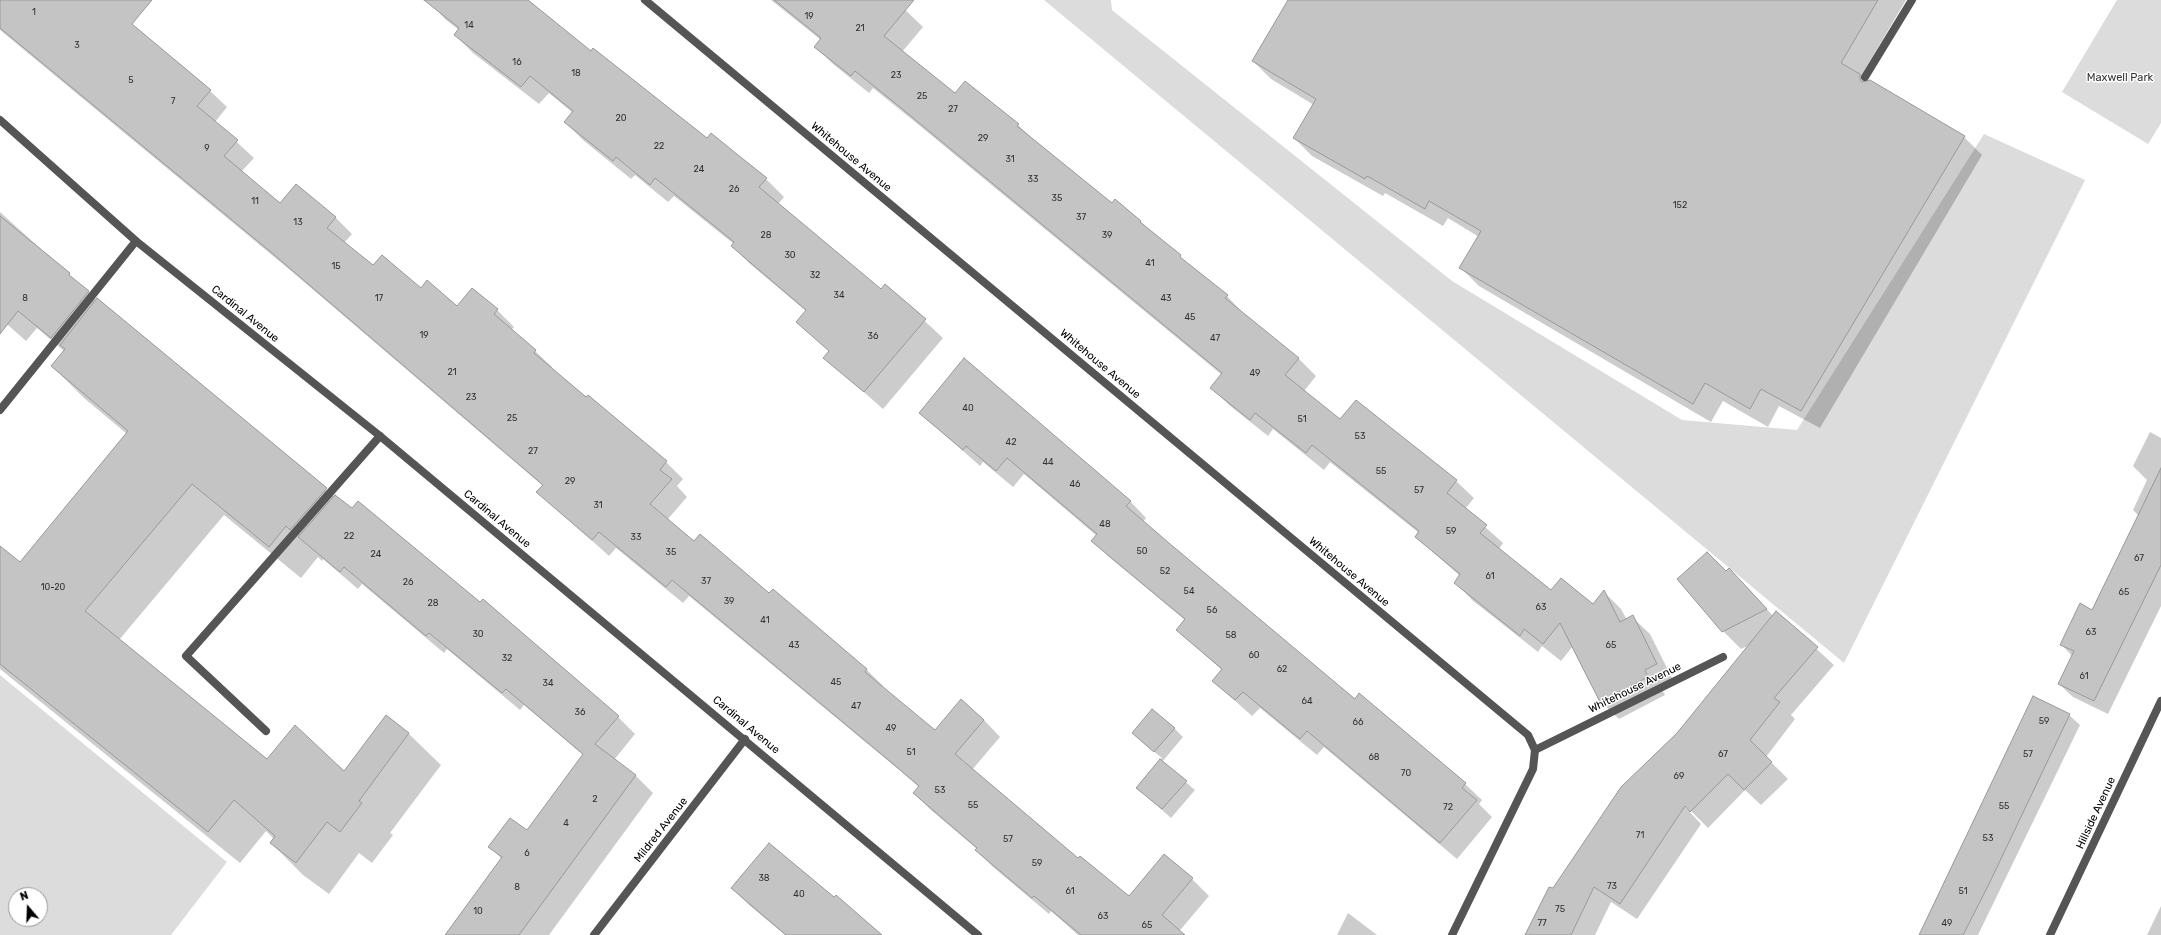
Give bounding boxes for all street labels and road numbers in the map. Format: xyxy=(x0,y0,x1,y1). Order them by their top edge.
street label: Whitehouse Avenue xyxy=(808,119,894,195)
street label: Cardinal Avenue xyxy=(208,283,282,345)
street label: Whitehouse Avenue xyxy=(1057,326,1143,402)
street label: Cardinal Avenue xyxy=(461,487,533,551)
street label: Whitehouse Avenue xyxy=(1306,534,1392,610)
street label: Whitehouse Avenue xyxy=(1587,660,1683,716)
street label: Cardinal Avenue xyxy=(710,693,782,757)
street label: Hillside Avenue xyxy=(2074,775,2118,851)
street label: Mildred Avenue xyxy=(632,795,690,865)

